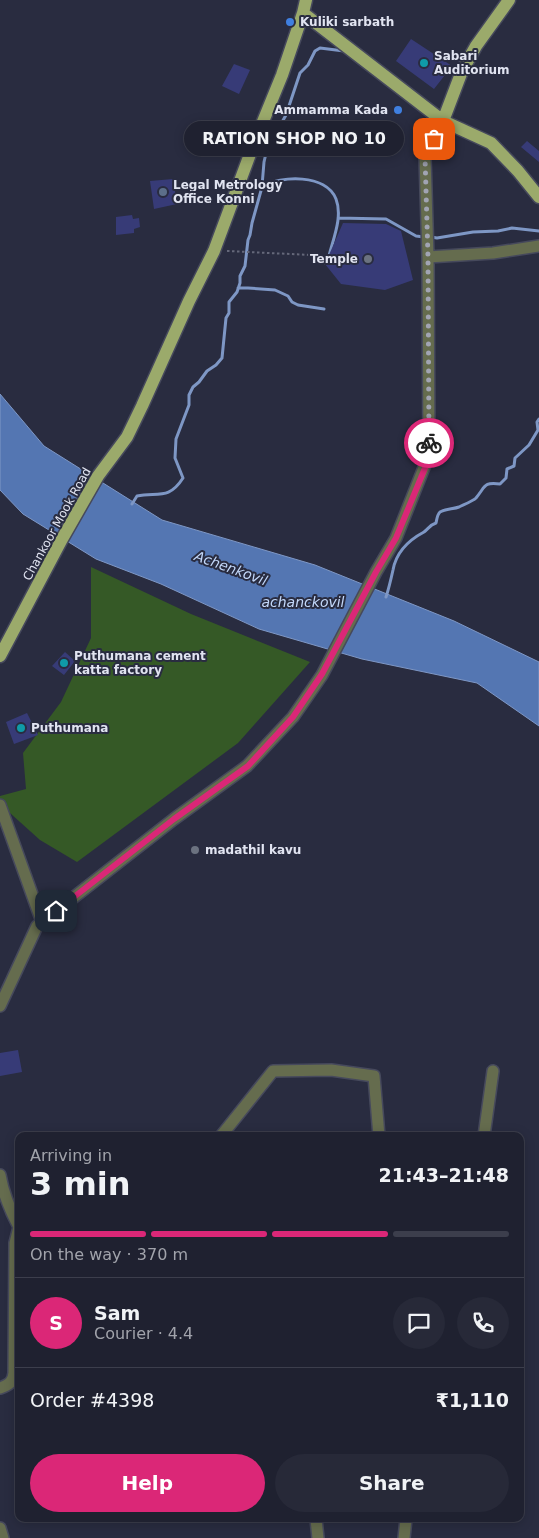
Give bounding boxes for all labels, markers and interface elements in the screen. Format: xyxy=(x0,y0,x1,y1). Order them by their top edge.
place label: Kuliki sarbath xyxy=(300,15,394,29)
marker: Kuliki sarbath xyxy=(284,16,296,28)
place label: Sabari Auditorium xyxy=(434,49,510,77)
marker: Sabari Auditorium xyxy=(418,57,430,69)
place label: Ammamma Kada xyxy=(274,103,388,117)
marker: Ammamma Kada xyxy=(392,104,404,116)
pin xyxy=(413,118,455,160)
callout: RATION SHOP NO 10 xyxy=(184,122,404,156)
icon: bag xyxy=(420,125,448,153)
text: RATION SHOP NO 10 xyxy=(202,129,386,148)
place label: Legal Metrology Office Konni xyxy=(173,178,283,206)
marker: Legal Metrology Office Konni xyxy=(157,186,169,198)
place label: Temple xyxy=(310,252,358,266)
marker: Temple xyxy=(362,253,374,265)
courier xyxy=(404,418,454,468)
icon: bike xyxy=(415,429,443,457)
street label: Chankoor Mook Road xyxy=(20,465,94,583)
water label: Achenkovil xyxy=(191,547,270,589)
water label: achanckovil xyxy=(261,594,345,610)
place label: Puthumana cement katta factory xyxy=(74,649,206,677)
marker: Puthumana cement katta factory xyxy=(58,657,70,669)
place label: Puthumana xyxy=(31,721,108,735)
marker: Puthumana xyxy=(15,722,27,734)
place label: madathil kavu xyxy=(205,843,301,857)
marker: madathil kavu xyxy=(189,844,201,856)
pin xyxy=(35,890,77,932)
icon: home xyxy=(42,897,70,925)
text: Arriving in xyxy=(30,1146,112,1165)
text: 21:43–21:48 xyxy=(379,1164,509,1186)
text: 3 min xyxy=(30,1165,131,1203)
text: On the way · 370 m xyxy=(30,1245,188,1264)
button: chat xyxy=(393,1297,445,1349)
button: phone xyxy=(457,1297,509,1349)
text: Sam xyxy=(94,1302,140,1324)
text: S xyxy=(49,1312,63,1334)
text: Courier · 4.4 xyxy=(94,1324,193,1343)
text: Order #4398 xyxy=(30,1389,154,1411)
text: ₹1,110 xyxy=(436,1389,509,1411)
button: Help xyxy=(30,1454,265,1512)
button: Share xyxy=(275,1454,509,1512)

